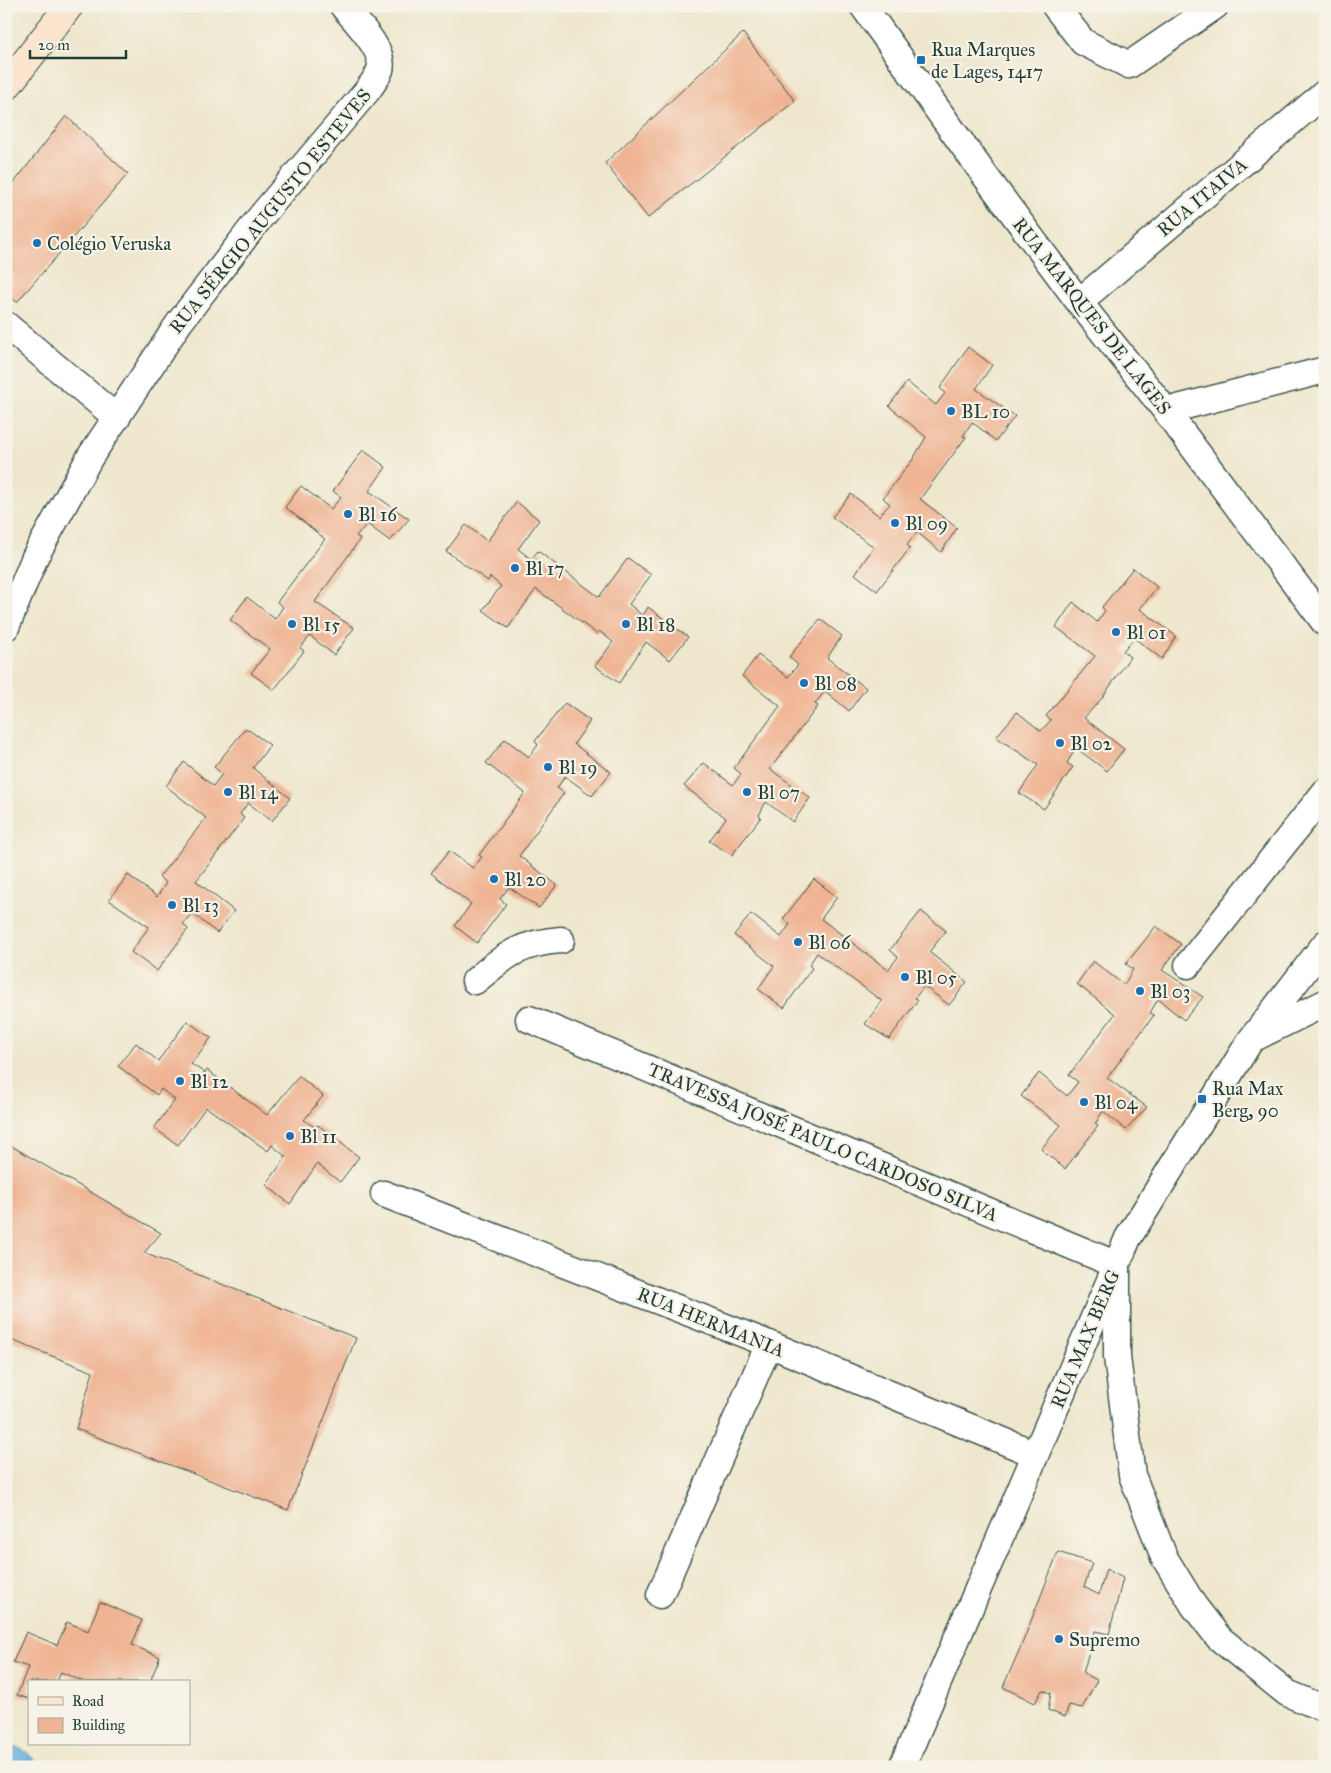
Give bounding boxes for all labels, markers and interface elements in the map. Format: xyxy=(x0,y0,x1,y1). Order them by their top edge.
scale bar xyxy=(30,28,126,60)
text: 20 m xyxy=(38,36,70,54)
place label: Rua Marques de Lages, 1417 xyxy=(931,38,1043,84)
marker: Rua Marques de Lages, 1417 xyxy=(915,54,927,66)
street label: RUA SÉRGIO AUGUSTO ESTEVES xyxy=(163,83,376,338)
street label: RUA ITAIVA xyxy=(1152,153,1252,241)
street label: RUA MARQUES DE LAGES xyxy=(1008,213,1176,419)
place label: Colégio Veruska xyxy=(47,232,172,256)
marker: Colégio Veruska xyxy=(31,237,43,249)
place label: BL 10 xyxy=(961,400,1010,423)
marker: BL 10 xyxy=(945,405,957,417)
place label: Bl 16 xyxy=(358,503,398,526)
marker: Bl 16 xyxy=(342,508,354,520)
place label: Bl 09 xyxy=(905,512,948,535)
marker: Bl 09 xyxy=(889,517,901,529)
place label: Bl 17 xyxy=(525,557,564,580)
marker: Bl 17 xyxy=(509,562,521,574)
place label: Bl 15 xyxy=(302,613,340,636)
place label: Bl 18 xyxy=(636,613,675,636)
marker: Bl 15 xyxy=(286,618,298,630)
marker: Bl 18 xyxy=(620,618,632,630)
place label: Bl 01 xyxy=(1126,621,1166,644)
marker: Bl 01 xyxy=(1110,626,1122,638)
place label: Bl 08 xyxy=(814,672,857,695)
marker: Bl 08 xyxy=(798,677,810,689)
place label: Bl 02 xyxy=(1070,732,1113,755)
marker: Bl 02 xyxy=(1054,737,1066,749)
place label: Bl 19 xyxy=(558,756,597,779)
marker: Bl 19 xyxy=(542,761,554,773)
place label: Bl 14 xyxy=(238,781,278,804)
place label: Bl 07 xyxy=(757,781,800,804)
marker: Bl 14 xyxy=(222,786,234,798)
marker: Bl 07 xyxy=(741,786,753,798)
place label: Bl 20 xyxy=(504,868,546,891)
marker: Bl 20 xyxy=(488,873,500,885)
place label: Bl 13 xyxy=(182,894,219,917)
marker: Bl 13 xyxy=(166,899,178,911)
place label: Bl 06 xyxy=(808,931,852,954)
marker: Bl 06 xyxy=(792,936,804,948)
place label: Bl 05 xyxy=(915,966,957,989)
marker: Bl 05 xyxy=(899,971,911,983)
place label: Bl 03 xyxy=(1150,980,1190,1003)
marker: Bl 03 xyxy=(1134,985,1146,997)
street label: TRAVESSA JOSÉ PAULO CARDOSO SILVA xyxy=(644,1057,1002,1227)
place label: Bl 12 xyxy=(190,1070,229,1093)
marker: Bl 12 xyxy=(174,1075,186,1087)
place label: Rua Max Berg, 90 xyxy=(1212,1077,1284,1123)
place label: Bl 04 xyxy=(1094,1091,1138,1114)
marker: Rua Max Berg, 90 xyxy=(1196,1093,1208,1105)
marker: Bl 04 xyxy=(1078,1096,1090,1108)
place label: Bl 11 xyxy=(300,1125,337,1148)
marker: Bl 11 xyxy=(284,1130,296,1142)
street label: RUA MAX BERG xyxy=(1045,1266,1125,1412)
street label: RUA HERMANIA xyxy=(634,1282,788,1362)
place label: Supremo xyxy=(1069,1628,1140,1651)
marker: Supremo xyxy=(1053,1633,1065,1645)
legend xyxy=(28,1680,190,1746)
text: Road xyxy=(72,1692,104,1710)
text: Building xyxy=(72,1716,126,1734)

